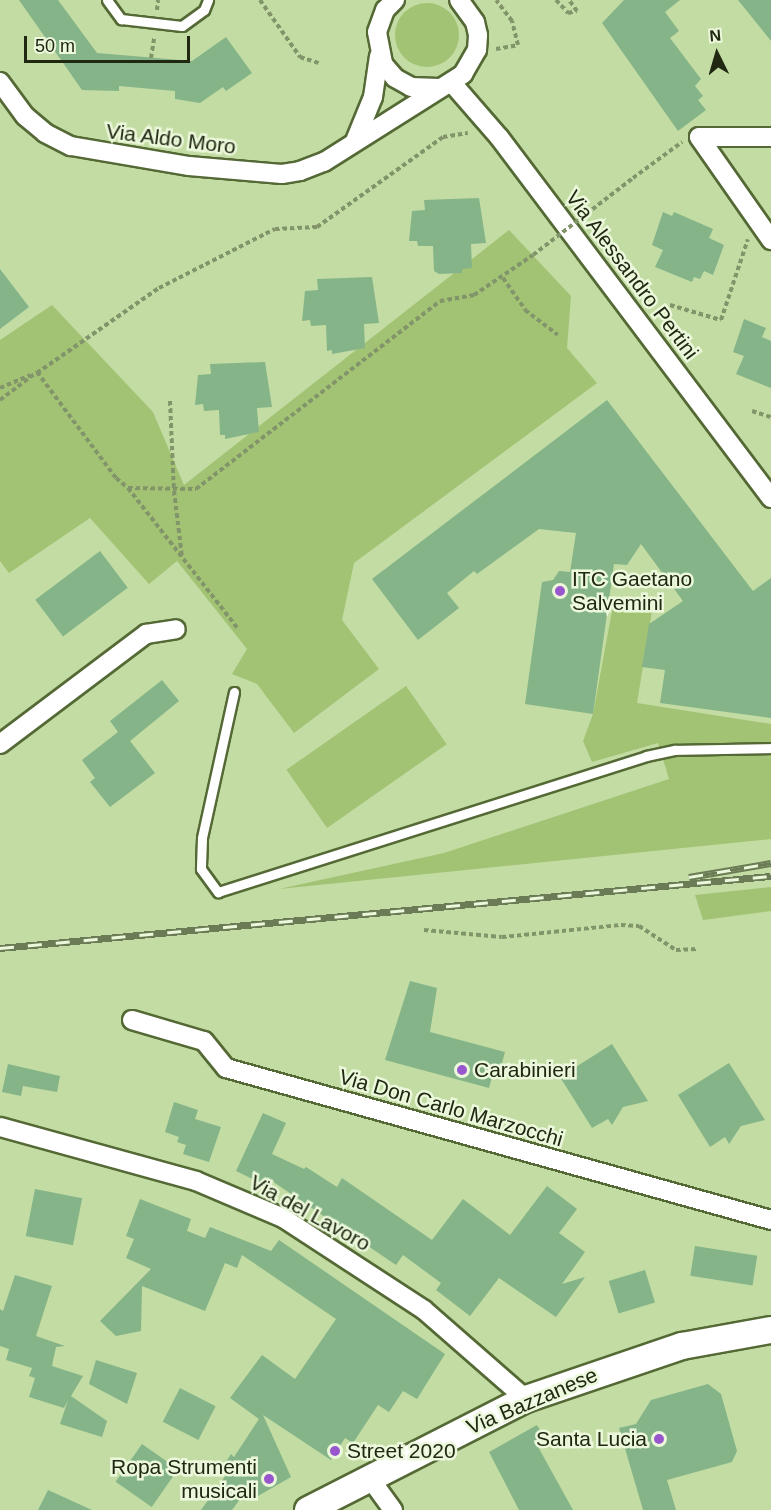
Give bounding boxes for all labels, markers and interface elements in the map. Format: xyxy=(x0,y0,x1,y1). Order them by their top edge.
scale bar xyxy=(27,24,194,62)
north arrow xyxy=(687,24,747,84)
text: N xyxy=(709,27,722,45)
text: 50 m xyxy=(35,36,75,56)
street label: Via Aldo Moro xyxy=(104,118,238,160)
street label: Via Alessandro Pertini xyxy=(560,185,704,365)
place label: ITC Gaetano Salvemini xyxy=(572,566,692,616)
marker: ITC Gaetano Salvemini xyxy=(553,584,567,598)
place label: Carabinieri xyxy=(474,1057,576,1083)
marker: Carabinieri xyxy=(455,1063,469,1077)
street label: Via Don Carlo Marzocchi xyxy=(336,1064,566,1152)
street label: Via del Lavoro xyxy=(245,1170,375,1256)
street label: Via Bazzanese xyxy=(463,1362,601,1440)
place label: Santa Lucia xyxy=(536,1426,647,1452)
marker: Santa Lucia xyxy=(652,1432,666,1446)
place label: Street 2020 xyxy=(347,1438,456,1464)
marker: Street 2020 xyxy=(328,1444,342,1458)
place label: Ropa Strumenti musicali xyxy=(111,1454,257,1504)
marker: Ropa Strumenti musicali xyxy=(262,1472,276,1486)

